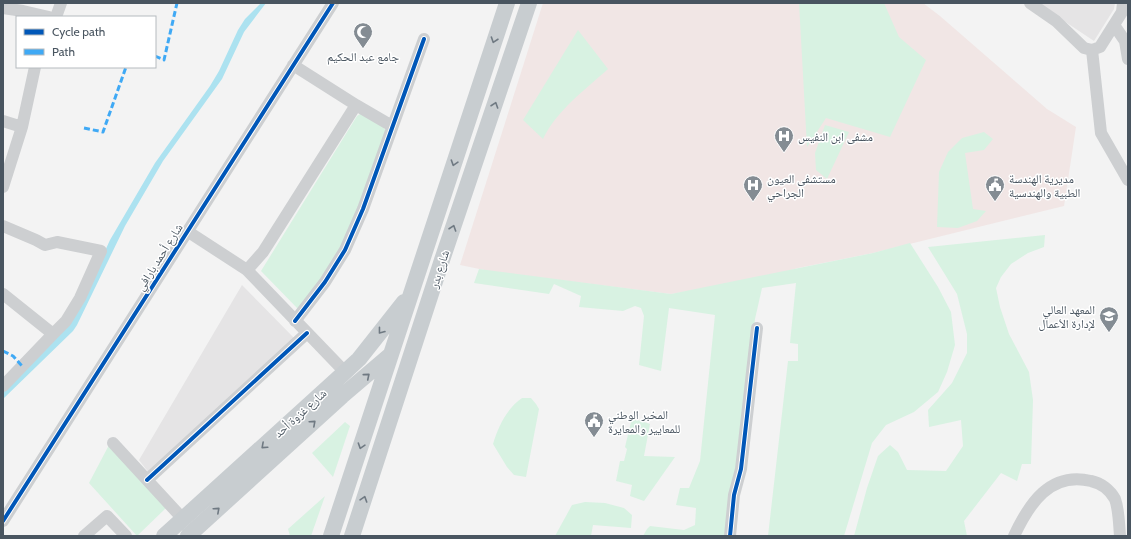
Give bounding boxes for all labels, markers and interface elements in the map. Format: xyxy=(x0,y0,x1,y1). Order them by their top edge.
legend xyxy=(16,16,156,68)
mosque icon: جامع عبد الحكيم xyxy=(352,21,374,49)
text: Cycle path xyxy=(52,24,105,39)
one-way arrow xyxy=(491,36,499,43)
text: Path xyxy=(52,44,75,59)
place label: جامع عبد الحكيم xyxy=(327,49,399,65)
one-way arrow xyxy=(490,102,498,109)
hospital icon: مشفى ابن النفيس xyxy=(773,125,795,153)
place label: مشفى ابن النفيس xyxy=(798,129,873,144)
one-way arrow xyxy=(450,160,458,167)
place label: مستشفى العيون الجراحي xyxy=(767,171,836,203)
place label: مديرية الهندسة الطبية والهندسية xyxy=(1009,171,1080,200)
hospital icon: مستشفى العيون الجراحي xyxy=(742,174,764,202)
public building icon: مديرية الهندسة الطبية والهندسية xyxy=(984,174,1006,202)
street label: شارع أحمد بارافي xyxy=(132,221,188,295)
one-way arrow xyxy=(448,225,457,232)
street label: شارع بدر xyxy=(426,248,453,291)
place label: المعهد العالي لإدارة الأعمال xyxy=(1038,302,1095,331)
school or university icon: المعهد العالي لإدارة الأعمال xyxy=(1098,305,1120,333)
one-way arrow xyxy=(379,327,386,334)
one-way arrow xyxy=(362,373,369,380)
street label: شارع غزوة أحد xyxy=(271,385,330,441)
place label: المخبر الوطني للمعايير والمعايرة xyxy=(608,407,680,436)
public building icon: المخبر الوطني للمعايير والمعايرة xyxy=(583,410,605,438)
one-way arrow xyxy=(308,420,316,427)
one-way arrow xyxy=(261,441,269,448)
one-way arrow xyxy=(357,442,366,449)
one-way arrow xyxy=(359,496,368,503)
one-way arrow xyxy=(212,508,219,515)

